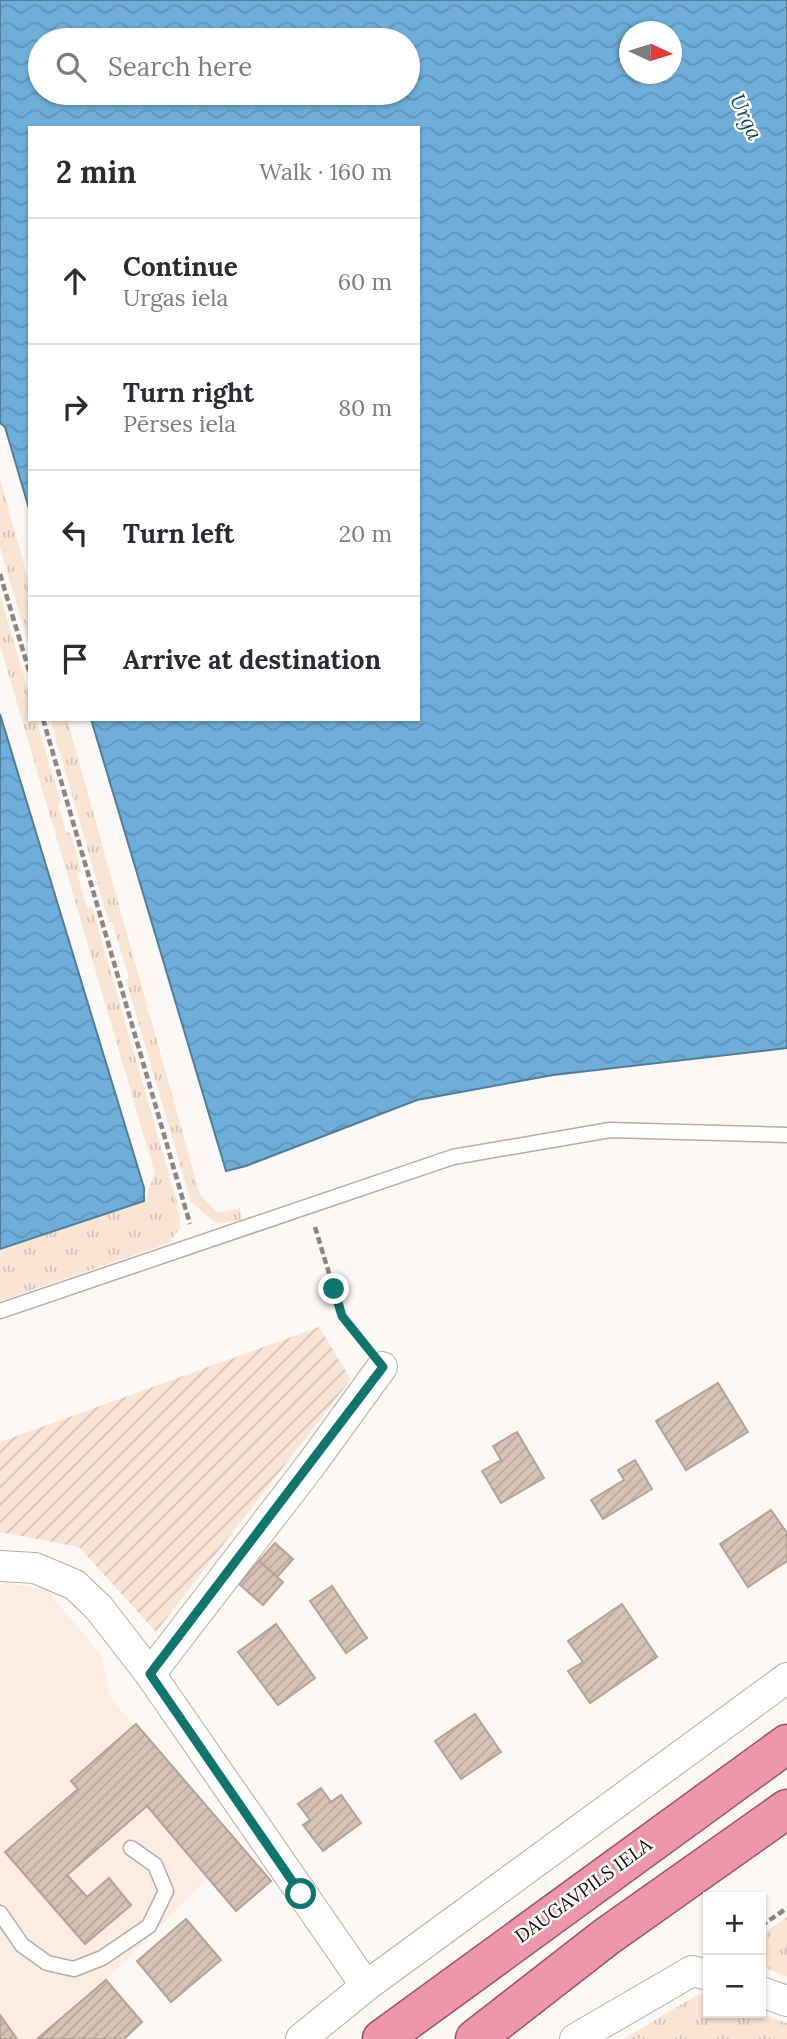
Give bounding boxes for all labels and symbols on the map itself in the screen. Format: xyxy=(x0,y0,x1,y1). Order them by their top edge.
north arrow xyxy=(619,21,682,84)
water label: Urga xyxy=(724,90,769,144)
route end xyxy=(318,1273,349,1304)
street label: DAUGAVPILS IELA xyxy=(510,1832,657,1948)
route start xyxy=(285,1878,316,1909)

